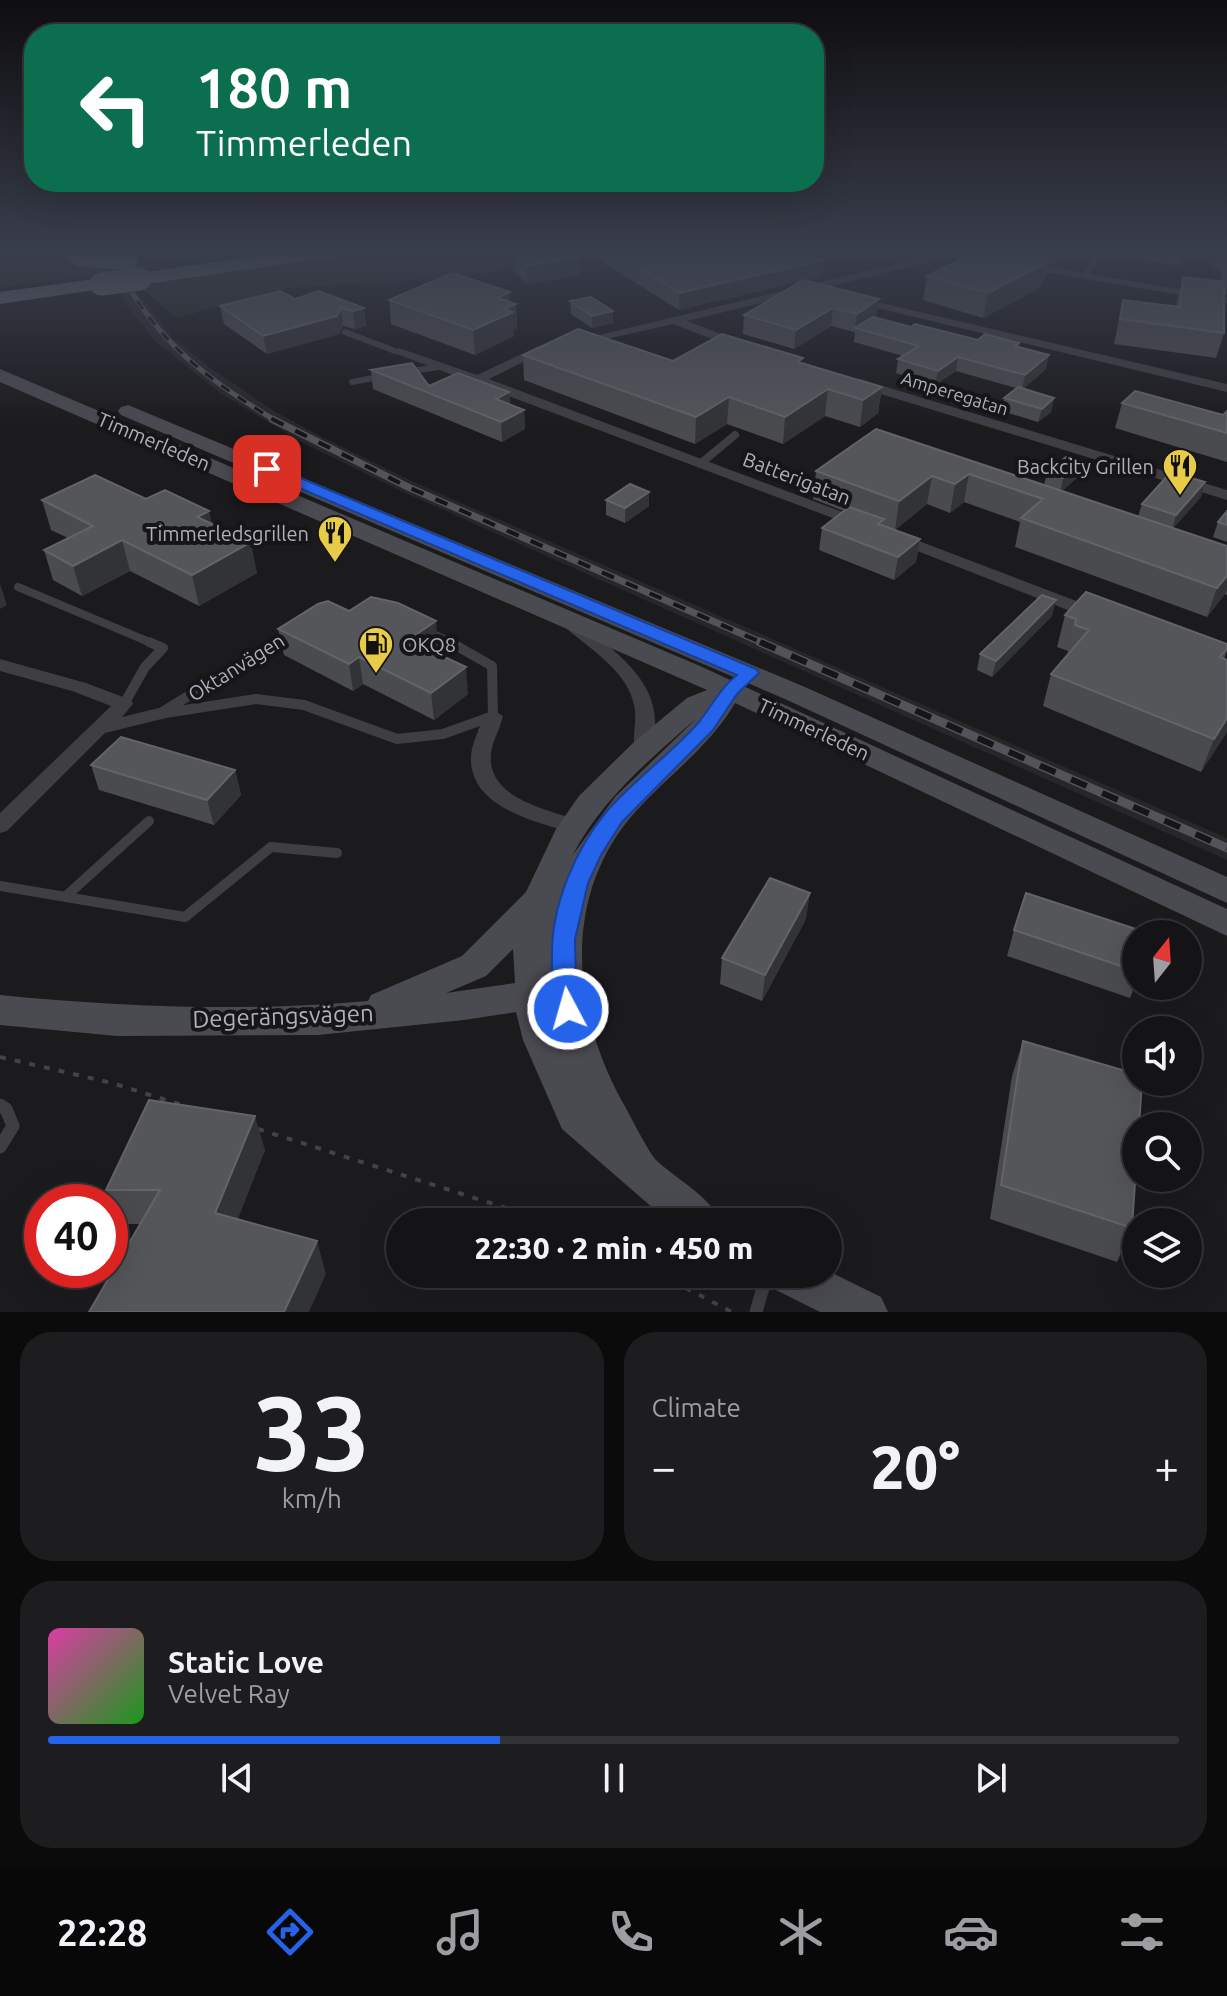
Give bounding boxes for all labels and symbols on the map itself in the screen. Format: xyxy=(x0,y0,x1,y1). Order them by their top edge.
street label: Amperegatan xyxy=(899,367,1011,419)
street label: Timmerleden xyxy=(94,407,214,475)
pin xyxy=(233,435,301,503)
street label: Batterigatan xyxy=(740,447,854,509)
restaurant icon: Backcity Grillen xyxy=(1161,447,1199,497)
place label: Backcity Grillen xyxy=(1017,455,1154,478)
restaurant icon: Timmerledsgrillen xyxy=(316,514,354,564)
place label: Timmerledsgrillen xyxy=(146,522,309,545)
fuel station icon: OKQ8 xyxy=(357,625,395,675)
street label: Oktanvägen xyxy=(184,628,288,706)
place label: OKQ8 xyxy=(402,633,456,656)
street label: Timmerleden xyxy=(755,693,873,765)
north arrow xyxy=(1122,920,1202,1000)
position arrow xyxy=(526,967,610,1051)
street label: Degerängsvägen xyxy=(192,999,374,1033)
speed limit sign: 40 xyxy=(24,1184,128,1288)

